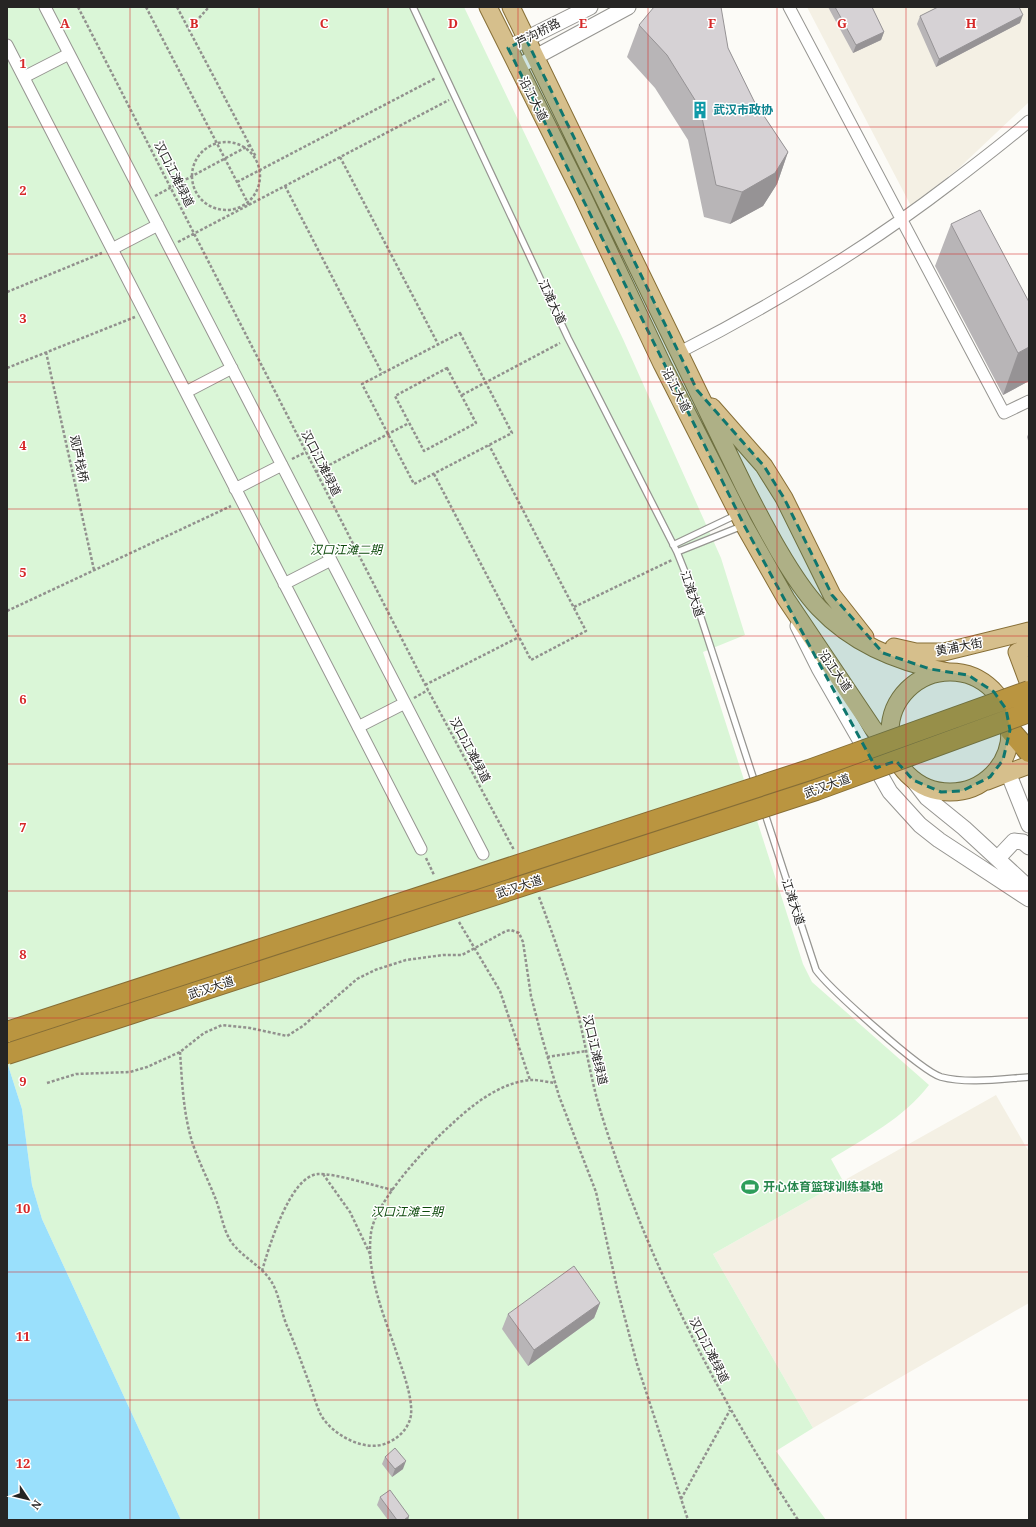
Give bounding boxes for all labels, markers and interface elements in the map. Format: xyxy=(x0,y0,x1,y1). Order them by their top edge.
text: A xyxy=(60,14,70,32)
text: B xyxy=(190,14,199,32)
text: C xyxy=(320,14,329,32)
text: D xyxy=(448,14,458,32)
street label: 芦沟桥路 xyxy=(513,14,563,51)
text: E xyxy=(579,14,588,32)
text: F xyxy=(708,14,716,32)
text: G xyxy=(837,14,847,32)
text: H xyxy=(966,14,977,32)
text: 1 xyxy=(19,54,27,72)
street label: 沿江大道 xyxy=(515,74,552,124)
building icon: 武汉市政协 xyxy=(690,100,710,120)
place label: 武汉市政协 xyxy=(713,101,774,118)
street label: 汉口江滩绿道 xyxy=(151,138,198,210)
text: 2 xyxy=(19,181,27,199)
street label: 江滩大道 xyxy=(535,276,570,327)
text: 3 xyxy=(19,309,27,327)
street label: 沿江大道 xyxy=(658,365,695,415)
street label: 汉口江滩绿道 xyxy=(298,427,345,499)
street label: 观芦栈桥 xyxy=(66,434,93,484)
text: 4 xyxy=(19,436,27,454)
park label: 汉口江滩二期 xyxy=(310,541,384,558)
text: 5 xyxy=(19,563,27,581)
street label: 江滩大道 xyxy=(677,568,708,619)
street label: 黄浦大街 xyxy=(934,634,984,659)
street label: 沿江大道 xyxy=(815,646,856,695)
text: 6 xyxy=(19,690,27,708)
street label: 汉口江滩绿道 xyxy=(446,714,495,786)
street label: 武汉大道 xyxy=(801,769,852,802)
text: 7 xyxy=(19,818,27,836)
street label: 武汉大道 xyxy=(493,871,544,902)
street label: 江滩大道 xyxy=(778,876,809,927)
text: 8 xyxy=(19,945,27,963)
street label: 武汉大道 xyxy=(185,972,236,1003)
street label: 汉口江滩绿道 xyxy=(579,1013,612,1087)
text: 9 xyxy=(19,1072,27,1090)
sports icon: 开心体育篮球训练基地 xyxy=(740,1177,760,1197)
place label: 开心体育篮球训练基地 xyxy=(763,1178,883,1195)
text: 10 xyxy=(16,1199,30,1217)
park label: 汉口江滩三期 xyxy=(371,1203,445,1220)
street label: 汉口江滩绿道 xyxy=(686,1314,733,1386)
text: 11 xyxy=(16,1327,30,1345)
text: 12 xyxy=(16,1454,30,1472)
north arrow xyxy=(8,1479,48,1519)
text: N xyxy=(28,1497,45,1513)

